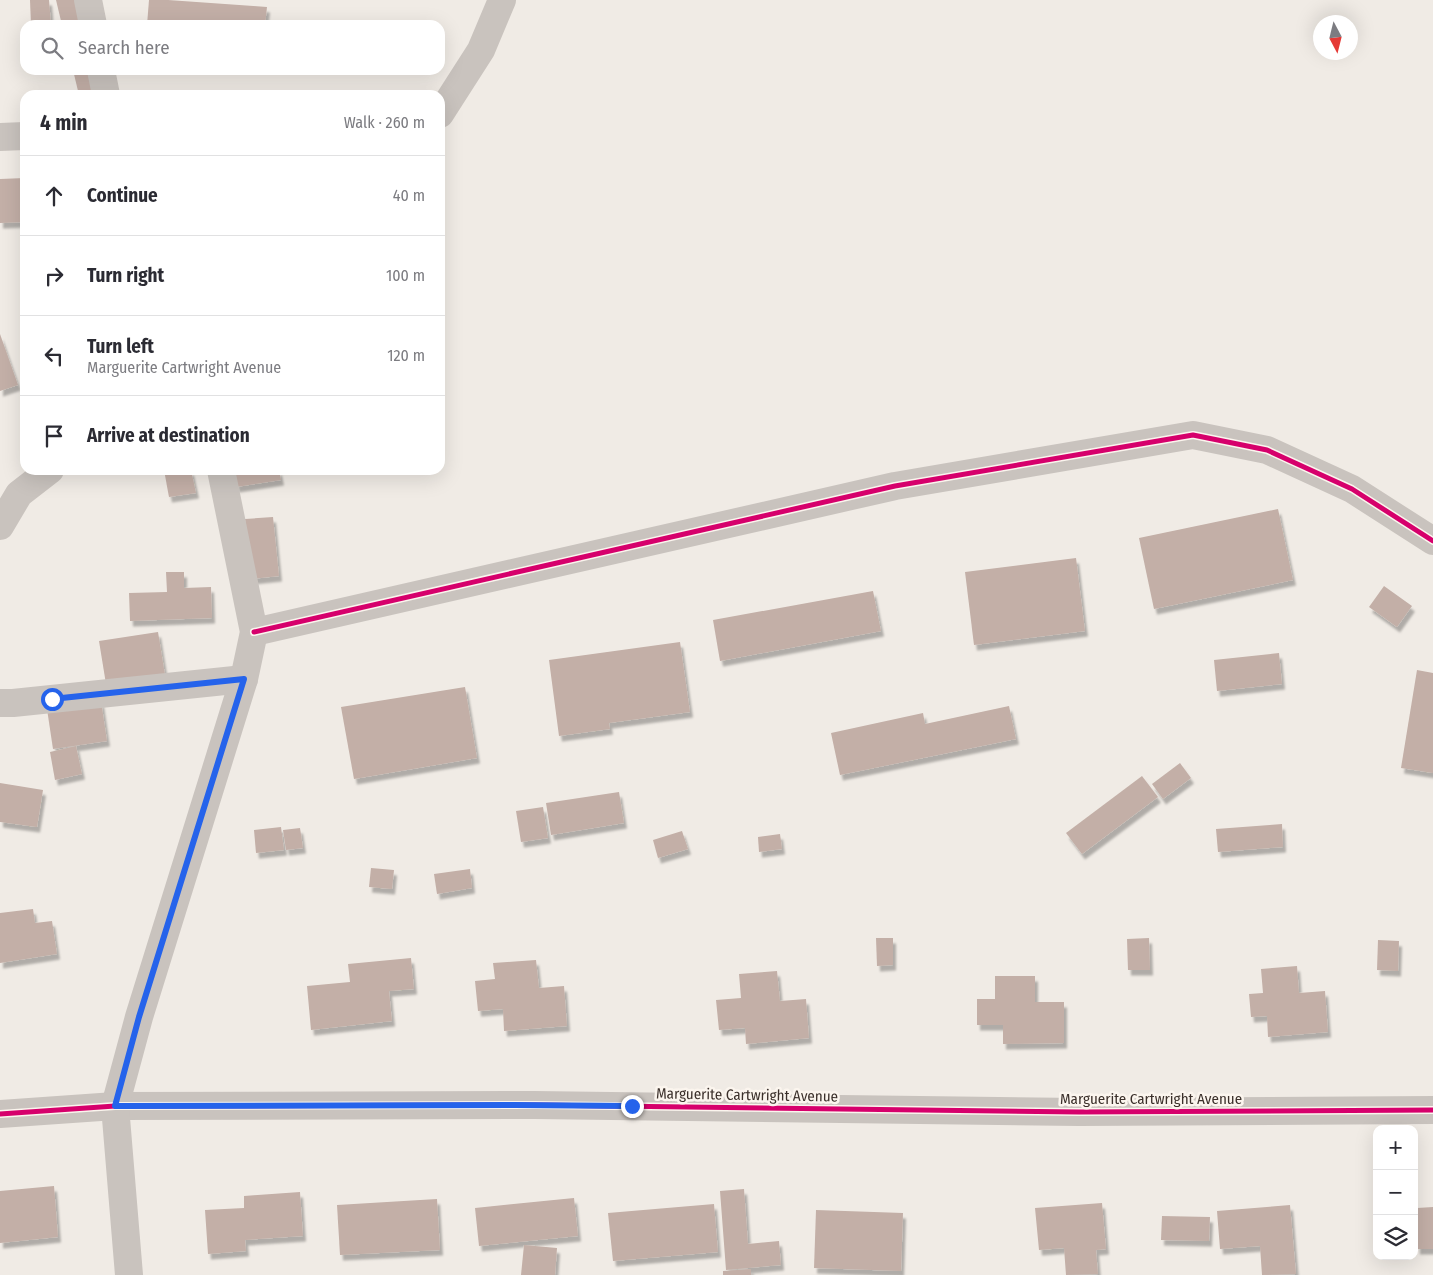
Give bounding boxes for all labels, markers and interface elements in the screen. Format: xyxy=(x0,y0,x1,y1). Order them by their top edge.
north arrow xyxy=(1313,15,1358,60)
search box xyxy=(20,20,445,75)
icon: search xyxy=(38,34,66,62)
text: Search here xyxy=(78,36,170,59)
text: 4 min xyxy=(40,110,88,136)
text: Walk · 260 m xyxy=(344,113,425,132)
icon: ahead xyxy=(40,182,68,210)
text: Continue xyxy=(87,184,158,207)
text: 40 m xyxy=(393,186,425,205)
icon: right xyxy=(40,262,68,290)
text: Turn right xyxy=(87,264,164,287)
text: 100 m xyxy=(386,266,425,285)
text: Turn left xyxy=(87,335,154,358)
icon: left xyxy=(40,342,68,370)
text: 120 m xyxy=(387,346,425,365)
text: Marguerite Cartwright Avenue xyxy=(87,358,281,377)
icon: arrive xyxy=(40,422,68,450)
text: Arrive at destination xyxy=(87,424,250,447)
route start xyxy=(41,688,64,711)
street label: Marguerite Cartwright Avenue xyxy=(656,1084,838,1106)
street label: Marguerite Cartwright Avenue xyxy=(1060,1090,1242,1108)
route end xyxy=(621,1095,644,1118)
map controls xyxy=(1373,1125,1418,1260)
button: + xyxy=(1373,1125,1418,1170)
button: − xyxy=(1373,1170,1418,1215)
button: layers xyxy=(1373,1215,1418,1260)

